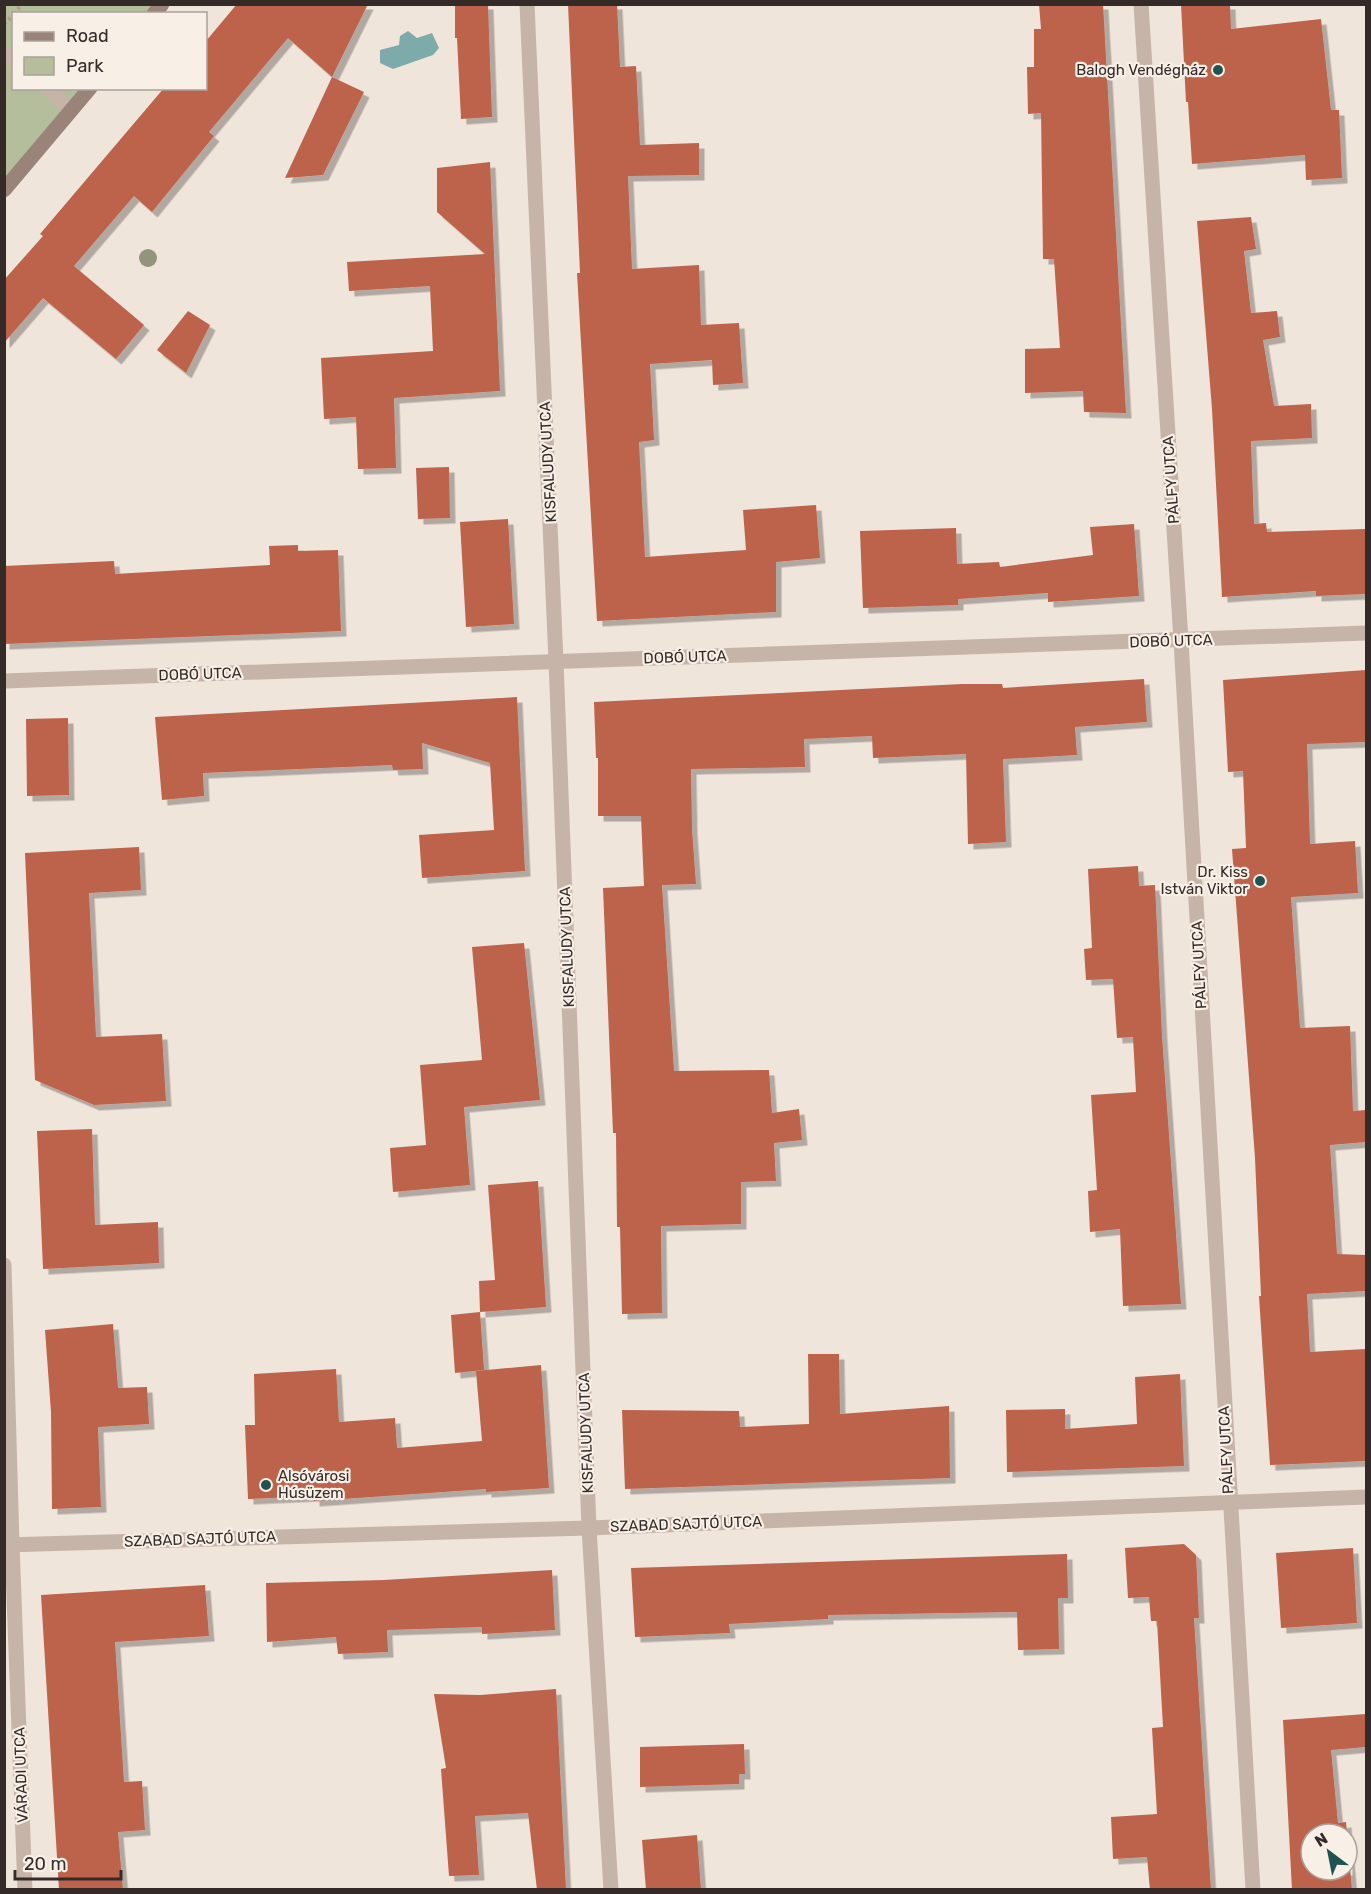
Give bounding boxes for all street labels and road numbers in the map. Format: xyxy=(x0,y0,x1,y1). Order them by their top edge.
street label: KISFALUDY UTCA xyxy=(536,401,560,523)
street label: PÁLFY UTCA xyxy=(1159,435,1183,525)
street label: DOBÓ UTCA xyxy=(1129,631,1213,651)
street label: DOBÓ UTCA xyxy=(643,647,727,667)
street label: DOBÓ UTCA xyxy=(158,664,242,684)
street label: KISFALUDY UTCA xyxy=(556,886,578,1008)
street label: PÁLFY UTCA xyxy=(1188,921,1210,1009)
street label: KISFALUDY UTCA xyxy=(575,1372,597,1494)
street label: PÁLFY UTCA xyxy=(1215,1406,1237,1494)
street label: SZABAD SAJTÓ UTCA xyxy=(610,1512,762,1536)
street label: SZABAD SAJTÓ UTCA xyxy=(124,1527,276,1551)
street label: VÁRADI UTCA xyxy=(10,1727,32,1823)

